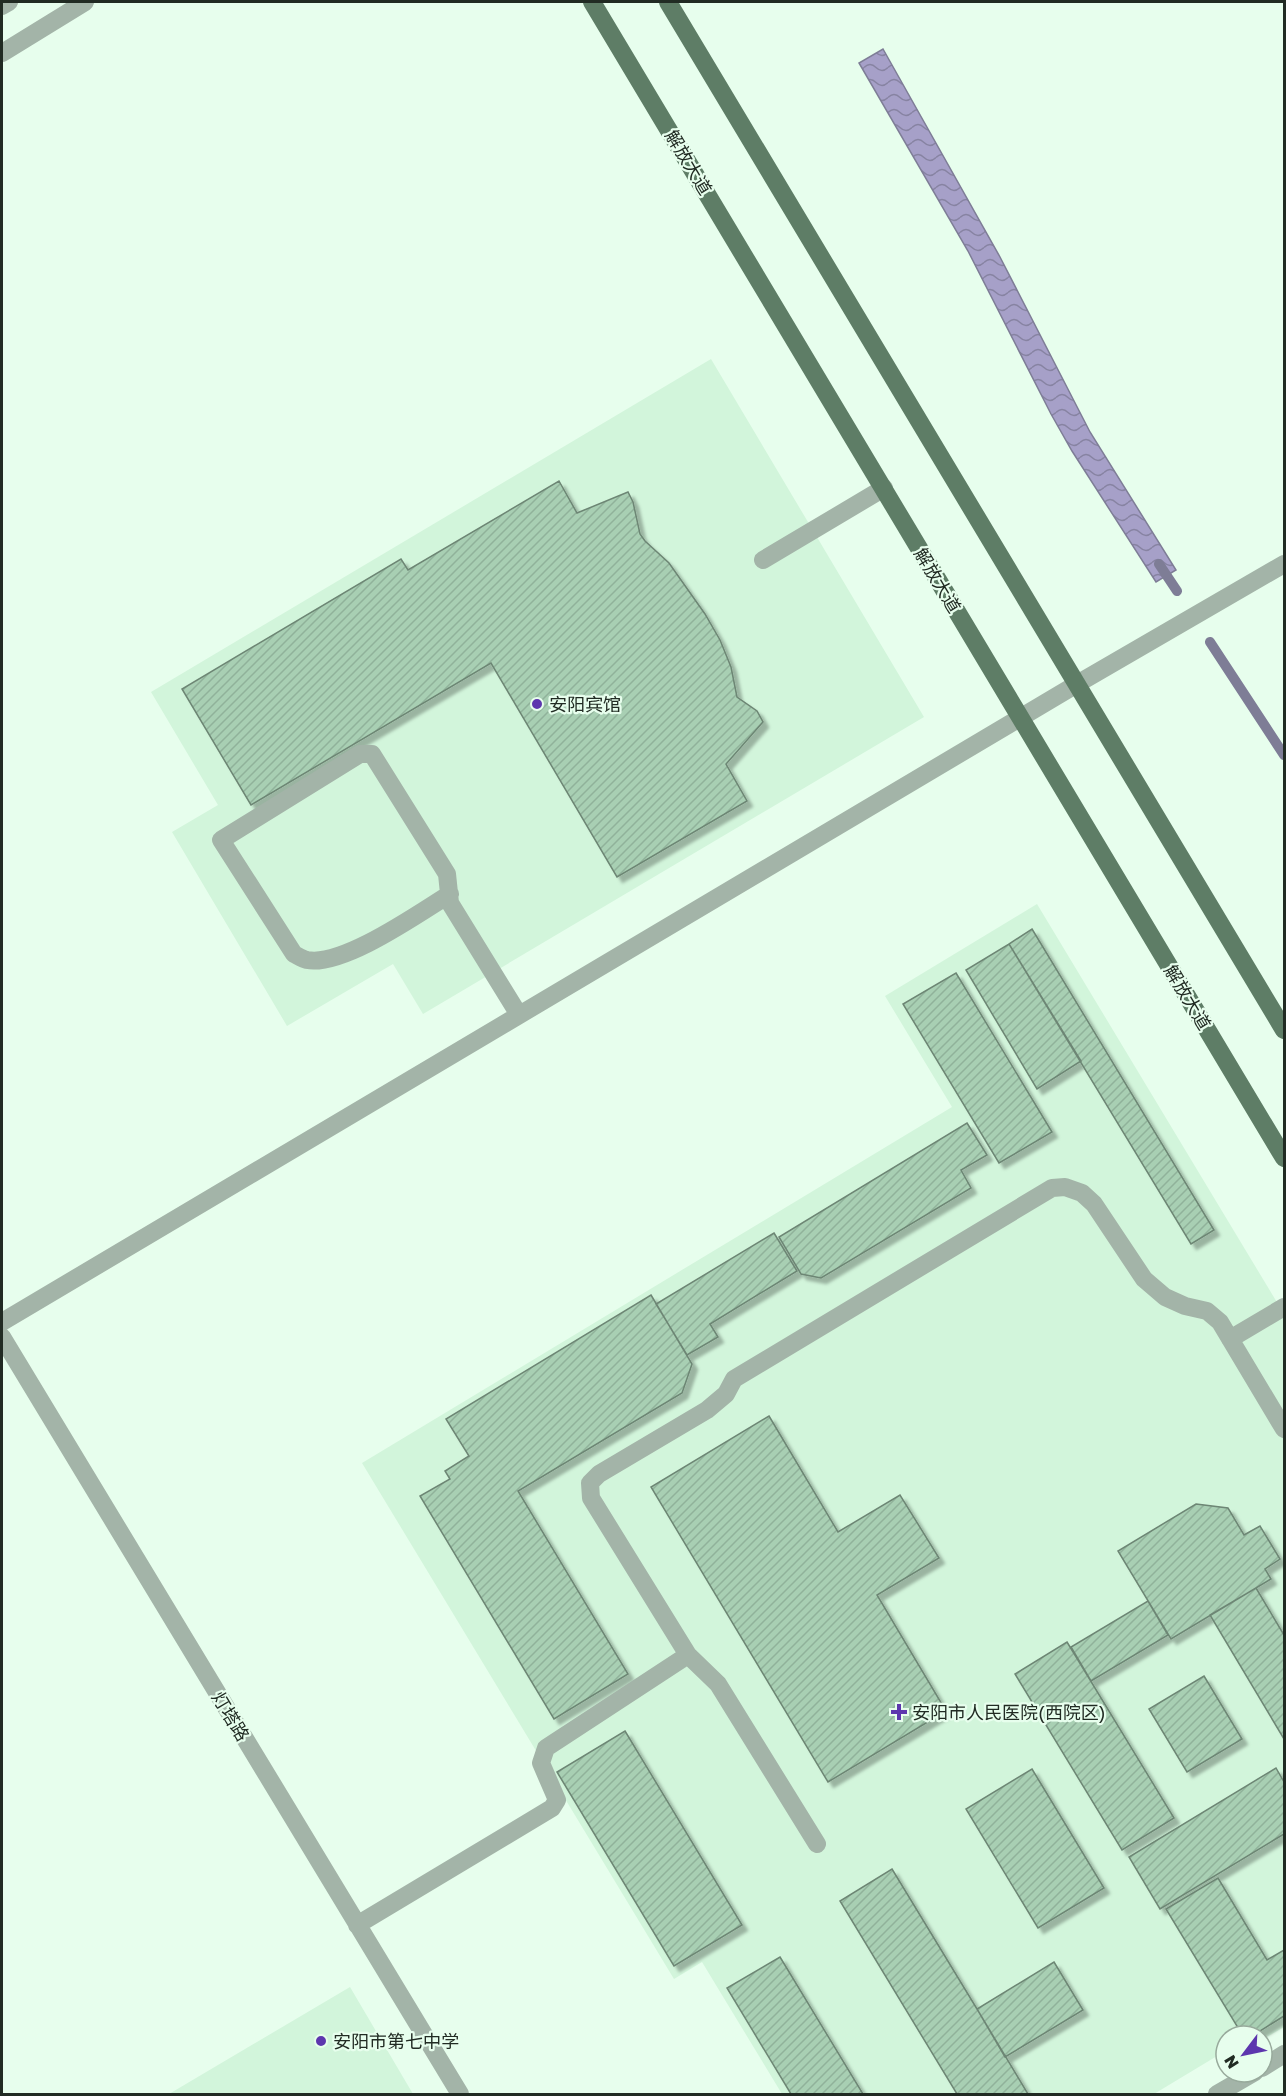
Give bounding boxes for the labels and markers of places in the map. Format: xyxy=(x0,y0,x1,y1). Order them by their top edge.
place label: 安阳宾馆 xyxy=(549,693,621,715)
marker: 安阳宾馆 xyxy=(530,697,544,711)
place label: 安阳市人民医院(西院区) xyxy=(912,1701,1106,1723)
marker: 安阳市人民医院(西院区) xyxy=(890,1703,908,1721)
place label: 安阳市第七中学 xyxy=(333,2030,459,2052)
marker: 安阳市第七中学 xyxy=(314,2034,328,2048)

